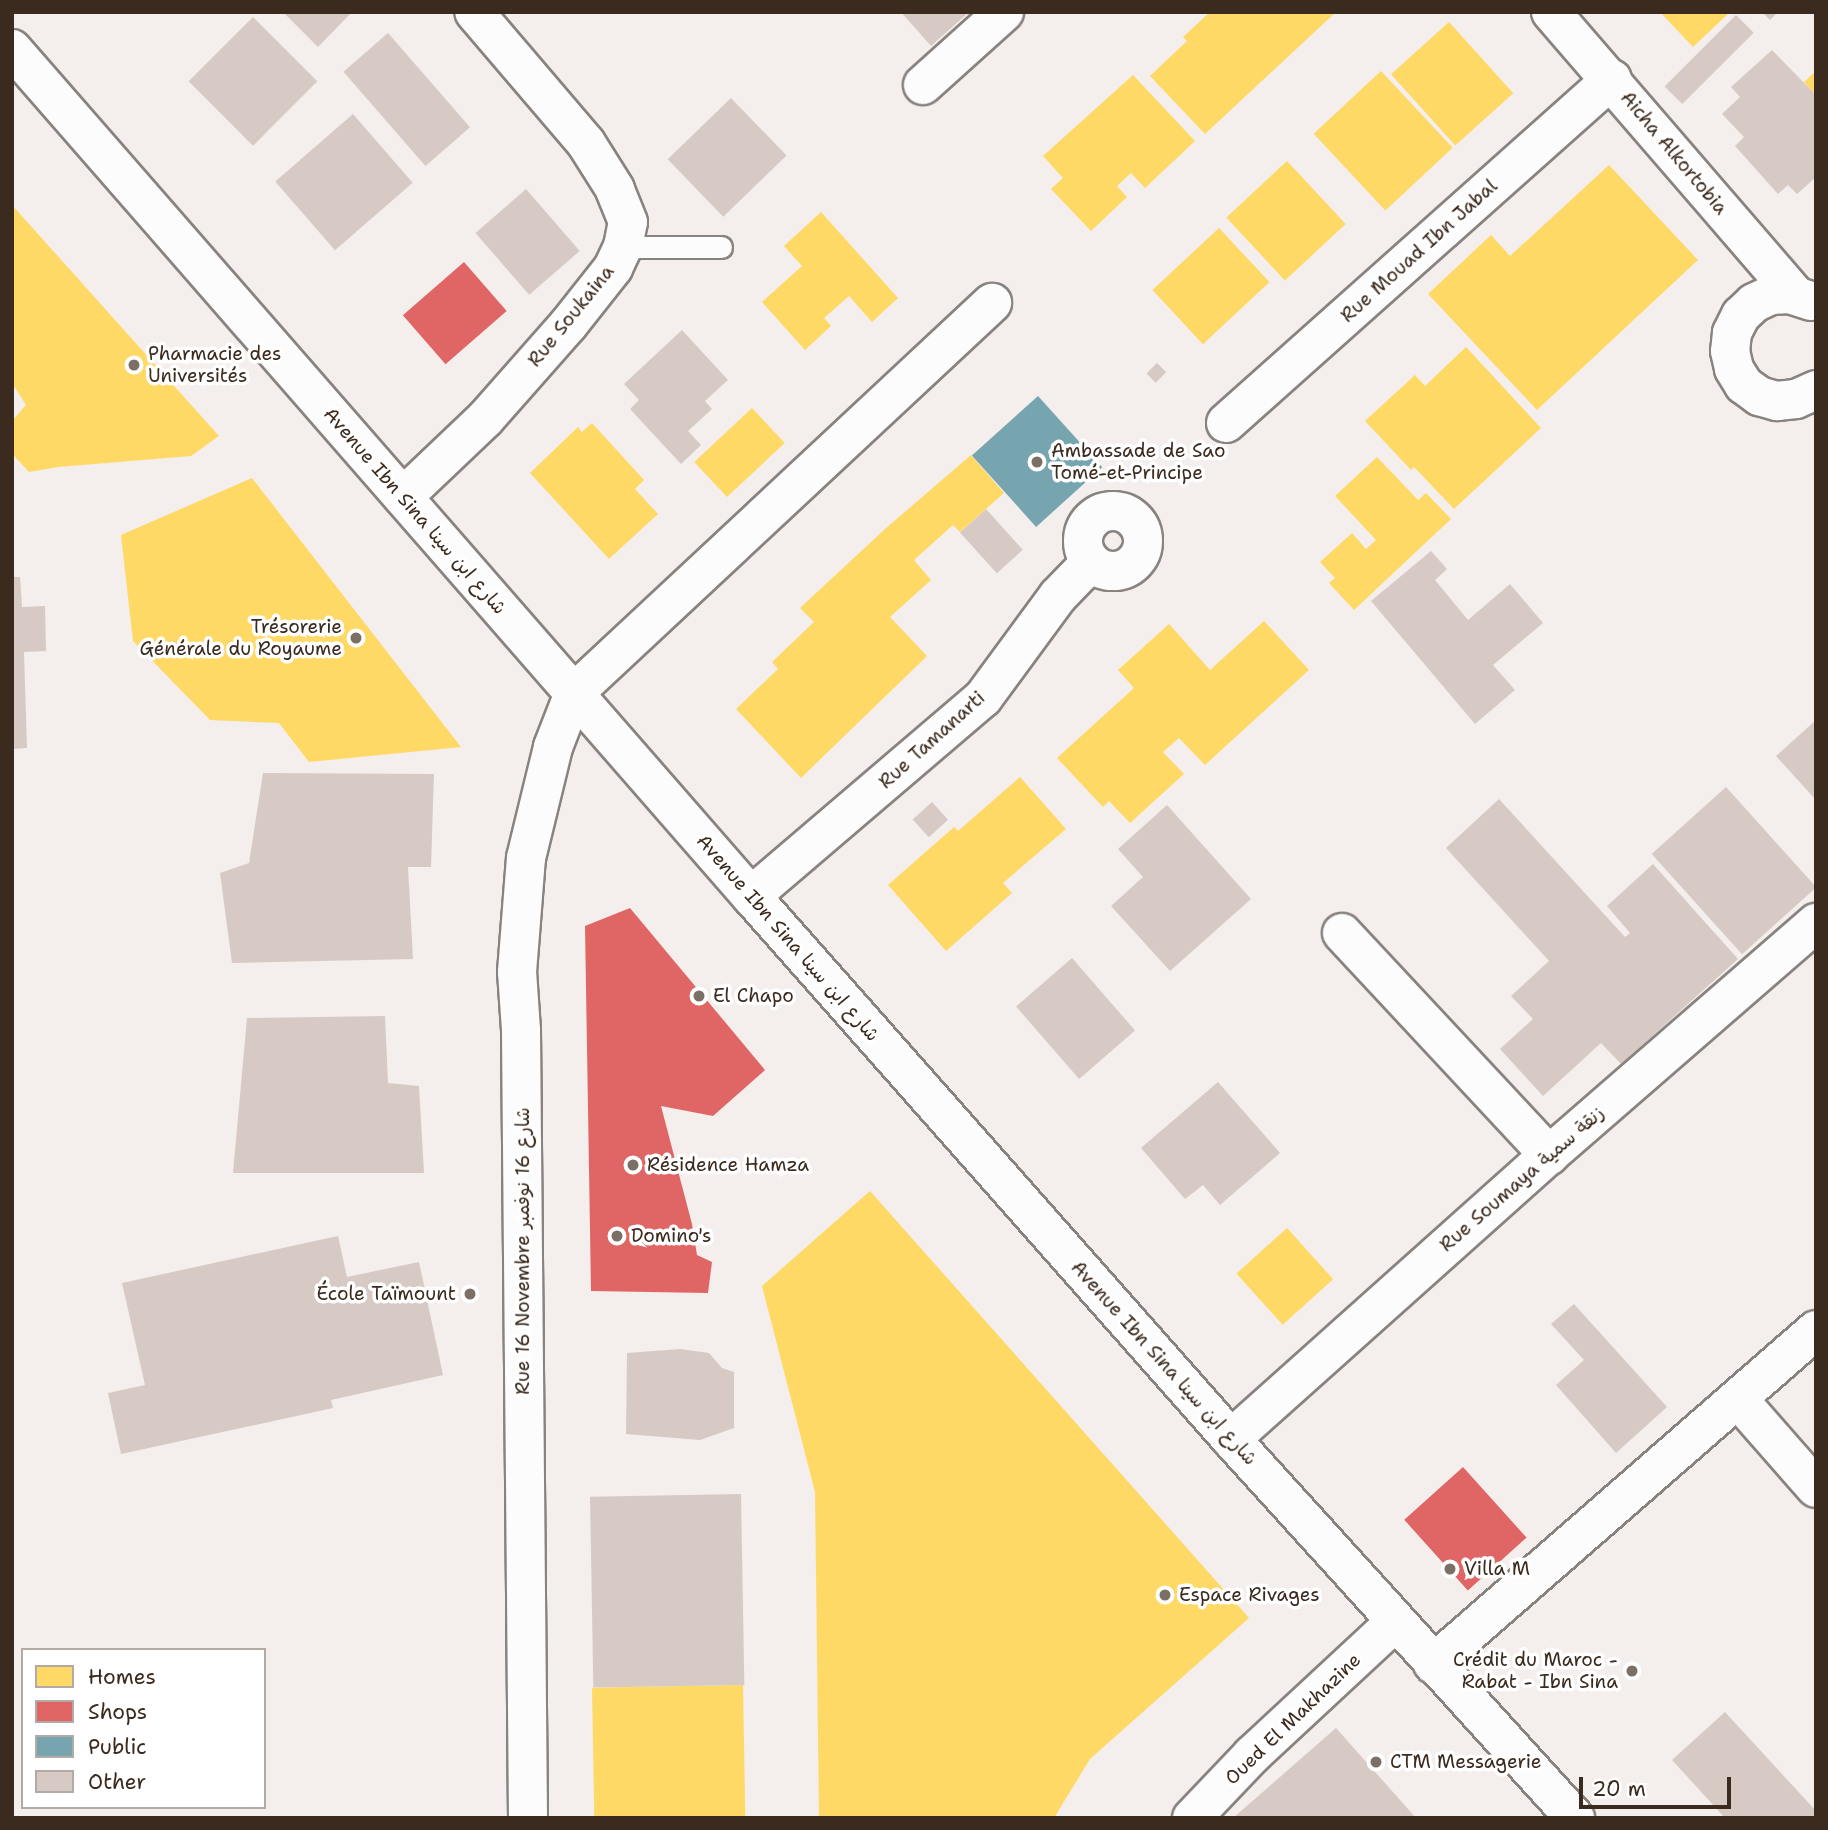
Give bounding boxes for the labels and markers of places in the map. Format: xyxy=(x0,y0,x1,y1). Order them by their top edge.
place label: Pharmacie des Universités xyxy=(148,343,281,387)
marker: Pharmacie des Universités xyxy=(126,357,142,373)
place label: Ambassade de Sao Tomé-et-Principe xyxy=(1051,440,1225,484)
marker: Ambassade de Sao Tomé-et-Principe xyxy=(1029,454,1045,470)
place label: Trésorerie Générale du Royaume xyxy=(139,616,342,660)
marker: Trésorerie Générale du Royaume xyxy=(348,630,364,646)
place label: El Chapo xyxy=(713,985,794,1007)
marker: El Chapo xyxy=(691,988,707,1004)
place label: Résidence Hamza xyxy=(647,1154,809,1176)
marker: Résidence Hamza xyxy=(625,1157,641,1173)
place label: Domino's xyxy=(631,1225,711,1247)
marker: Domino's xyxy=(609,1228,625,1244)
place label: École Taïmount xyxy=(316,1283,456,1305)
marker: École Taïmount xyxy=(462,1286,478,1302)
place label: Villa M xyxy=(1464,1558,1530,1580)
marker: Villa M xyxy=(1442,1561,1458,1577)
place label: Espace Rivages xyxy=(1179,1584,1320,1606)
marker: Espace Rivages xyxy=(1157,1587,1173,1603)
place label: Crédit du Maroc - Rabat - Ibn Sina xyxy=(1453,1649,1618,1693)
marker: Crédit du Maroc - Rabat - Ibn Sina xyxy=(1624,1663,1640,1679)
place label: CTM Messagerie xyxy=(1390,1751,1541,1773)
marker: CTM Messagerie xyxy=(1368,1754,1384,1770)

